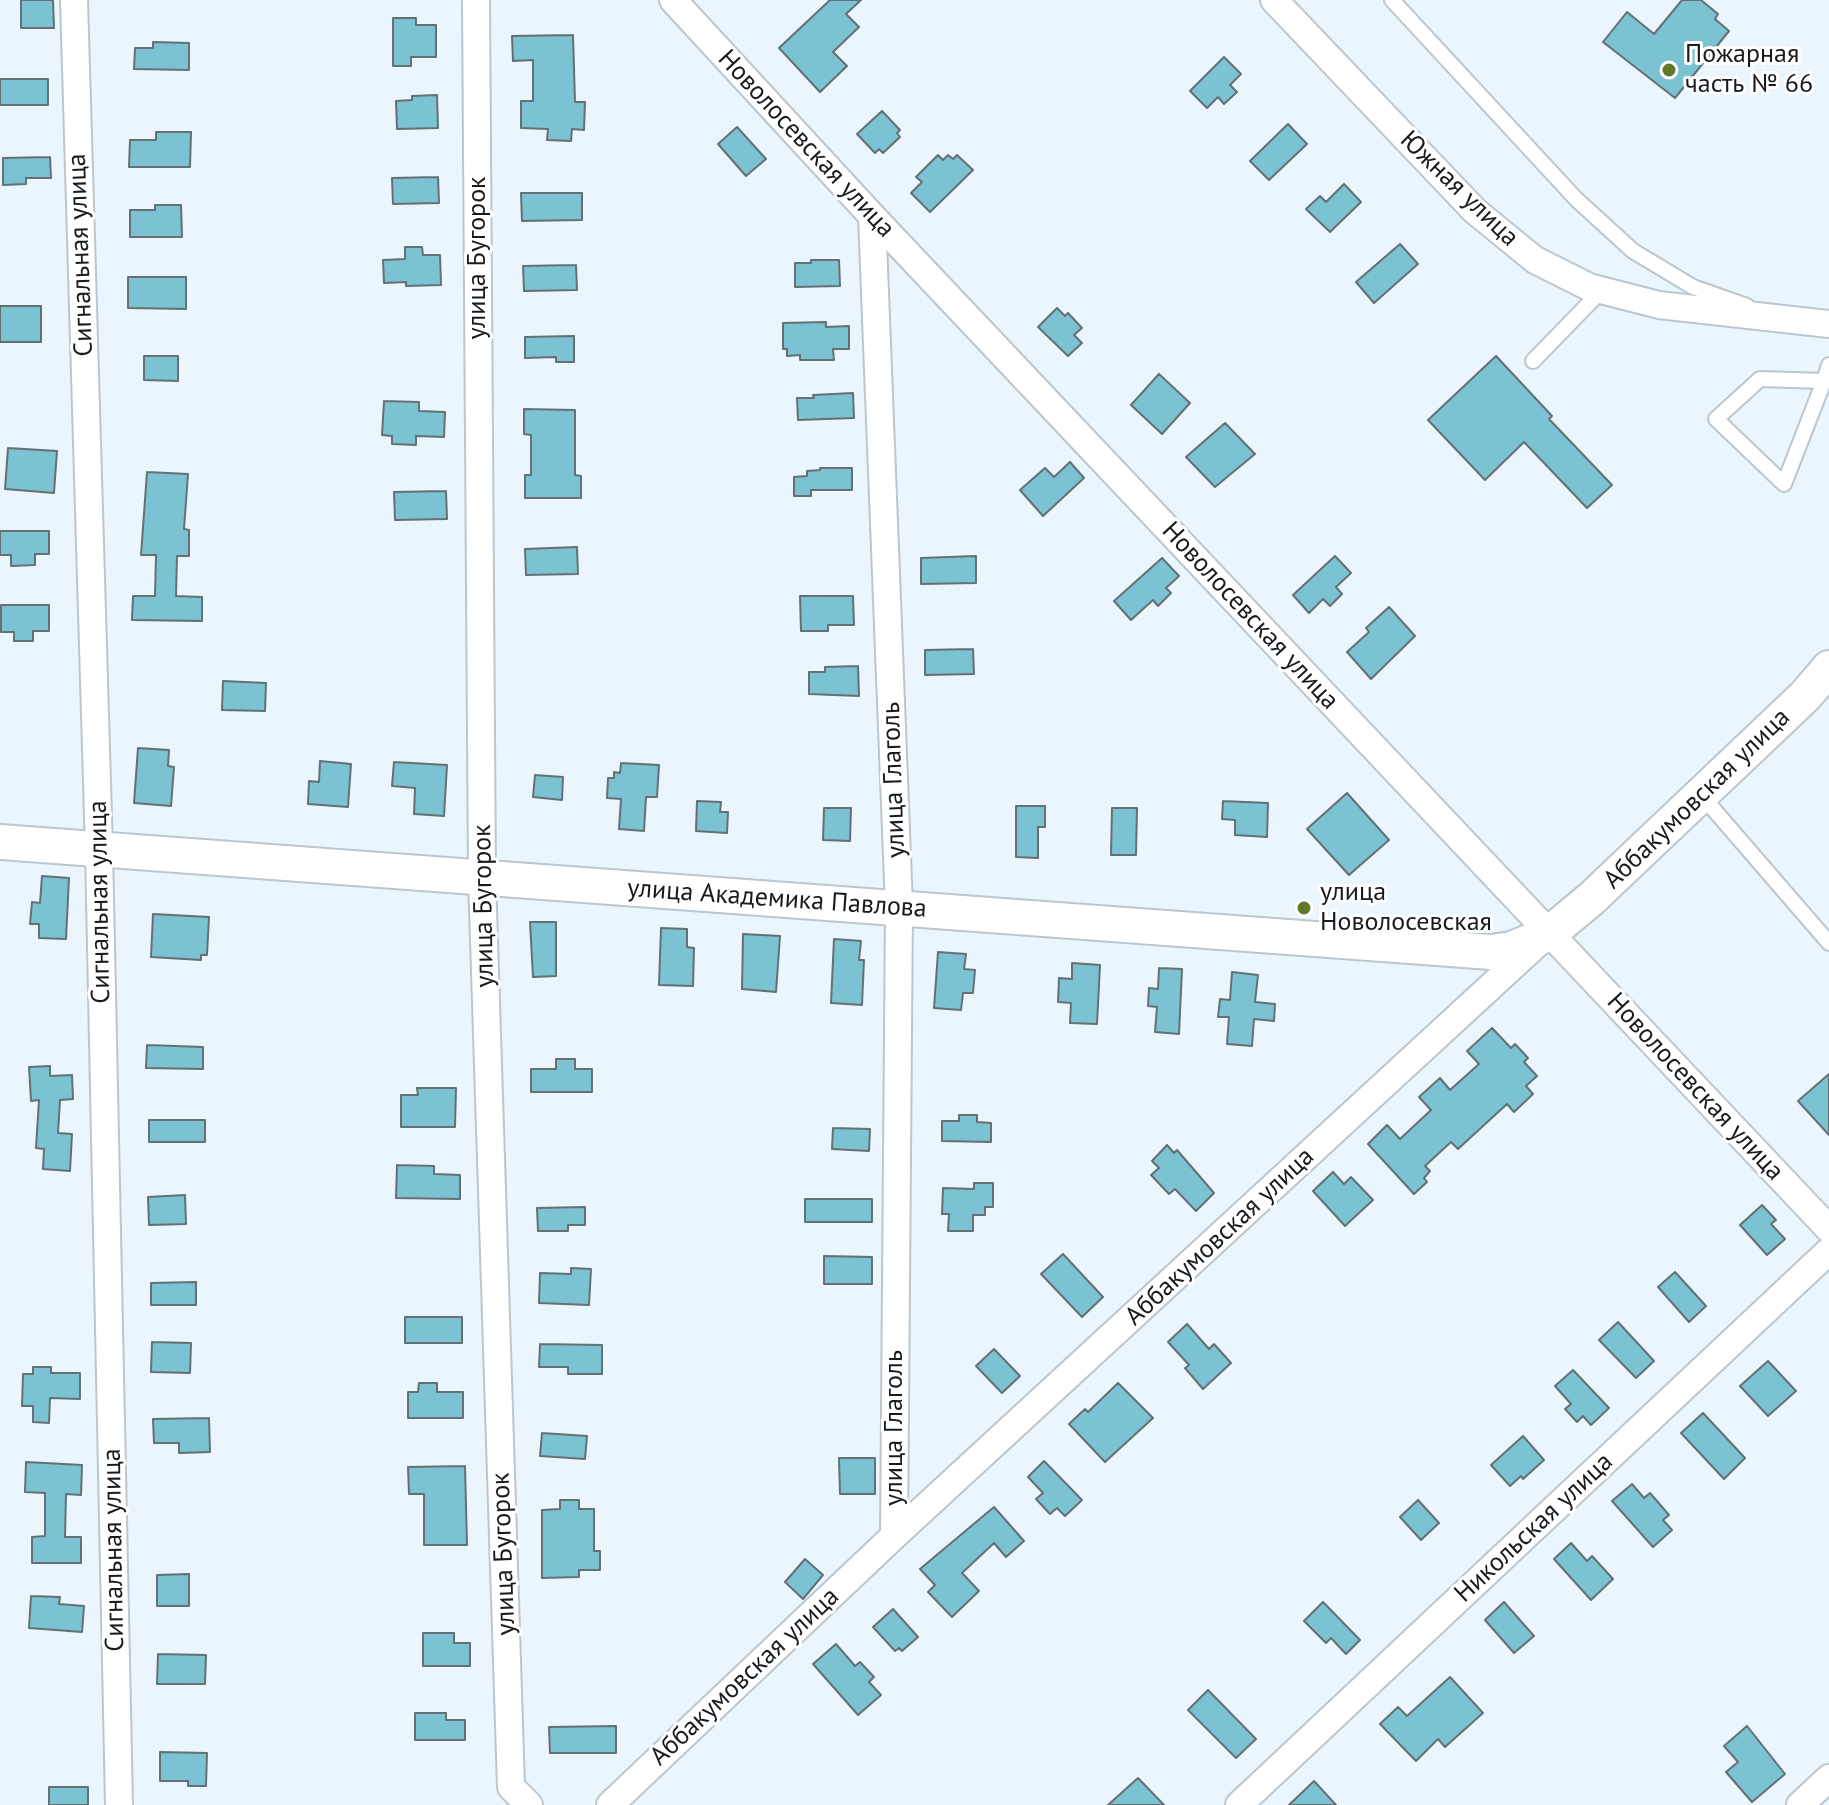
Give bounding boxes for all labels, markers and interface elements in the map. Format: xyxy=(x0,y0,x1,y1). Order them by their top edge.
place label: Пожарная часть № 66 xyxy=(1685,39,1813,100)
street label: Новолосевская улица xyxy=(711,44,901,244)
marker: Пожарная часть № 66 xyxy=(1660,61,1678,79)
street label: Южная улица xyxy=(1393,125,1525,253)
street label: Сигнальная улица xyxy=(62,153,100,357)
street label: улица Бугорок xyxy=(462,176,494,340)
street label: Новолосевская улица xyxy=(1155,516,1345,716)
street label: улица Глаголь xyxy=(876,702,912,858)
street label: Аббакумовская улица xyxy=(1597,702,1797,896)
street label: Сигнальная улица xyxy=(83,800,117,1004)
street label: улица Бугорок xyxy=(467,824,501,988)
street label: улица Академика Павлова xyxy=(626,873,928,925)
place label: улица Новолосевская xyxy=(1320,877,1492,938)
marker: улица Новолосевская xyxy=(1295,899,1313,917)
street label: Новолосевская улица xyxy=(1600,987,1790,1187)
street label: Аббакумовская улица xyxy=(1119,1141,1321,1333)
street label: улица Глаголь xyxy=(879,1350,911,1506)
street label: Никольская улица xyxy=(1448,1447,1620,1609)
street label: Сигнальная улица xyxy=(97,1448,131,1652)
street label: улица Бугорок xyxy=(486,1472,522,1636)
street label: Аббакумовская улица xyxy=(644,1581,846,1773)

